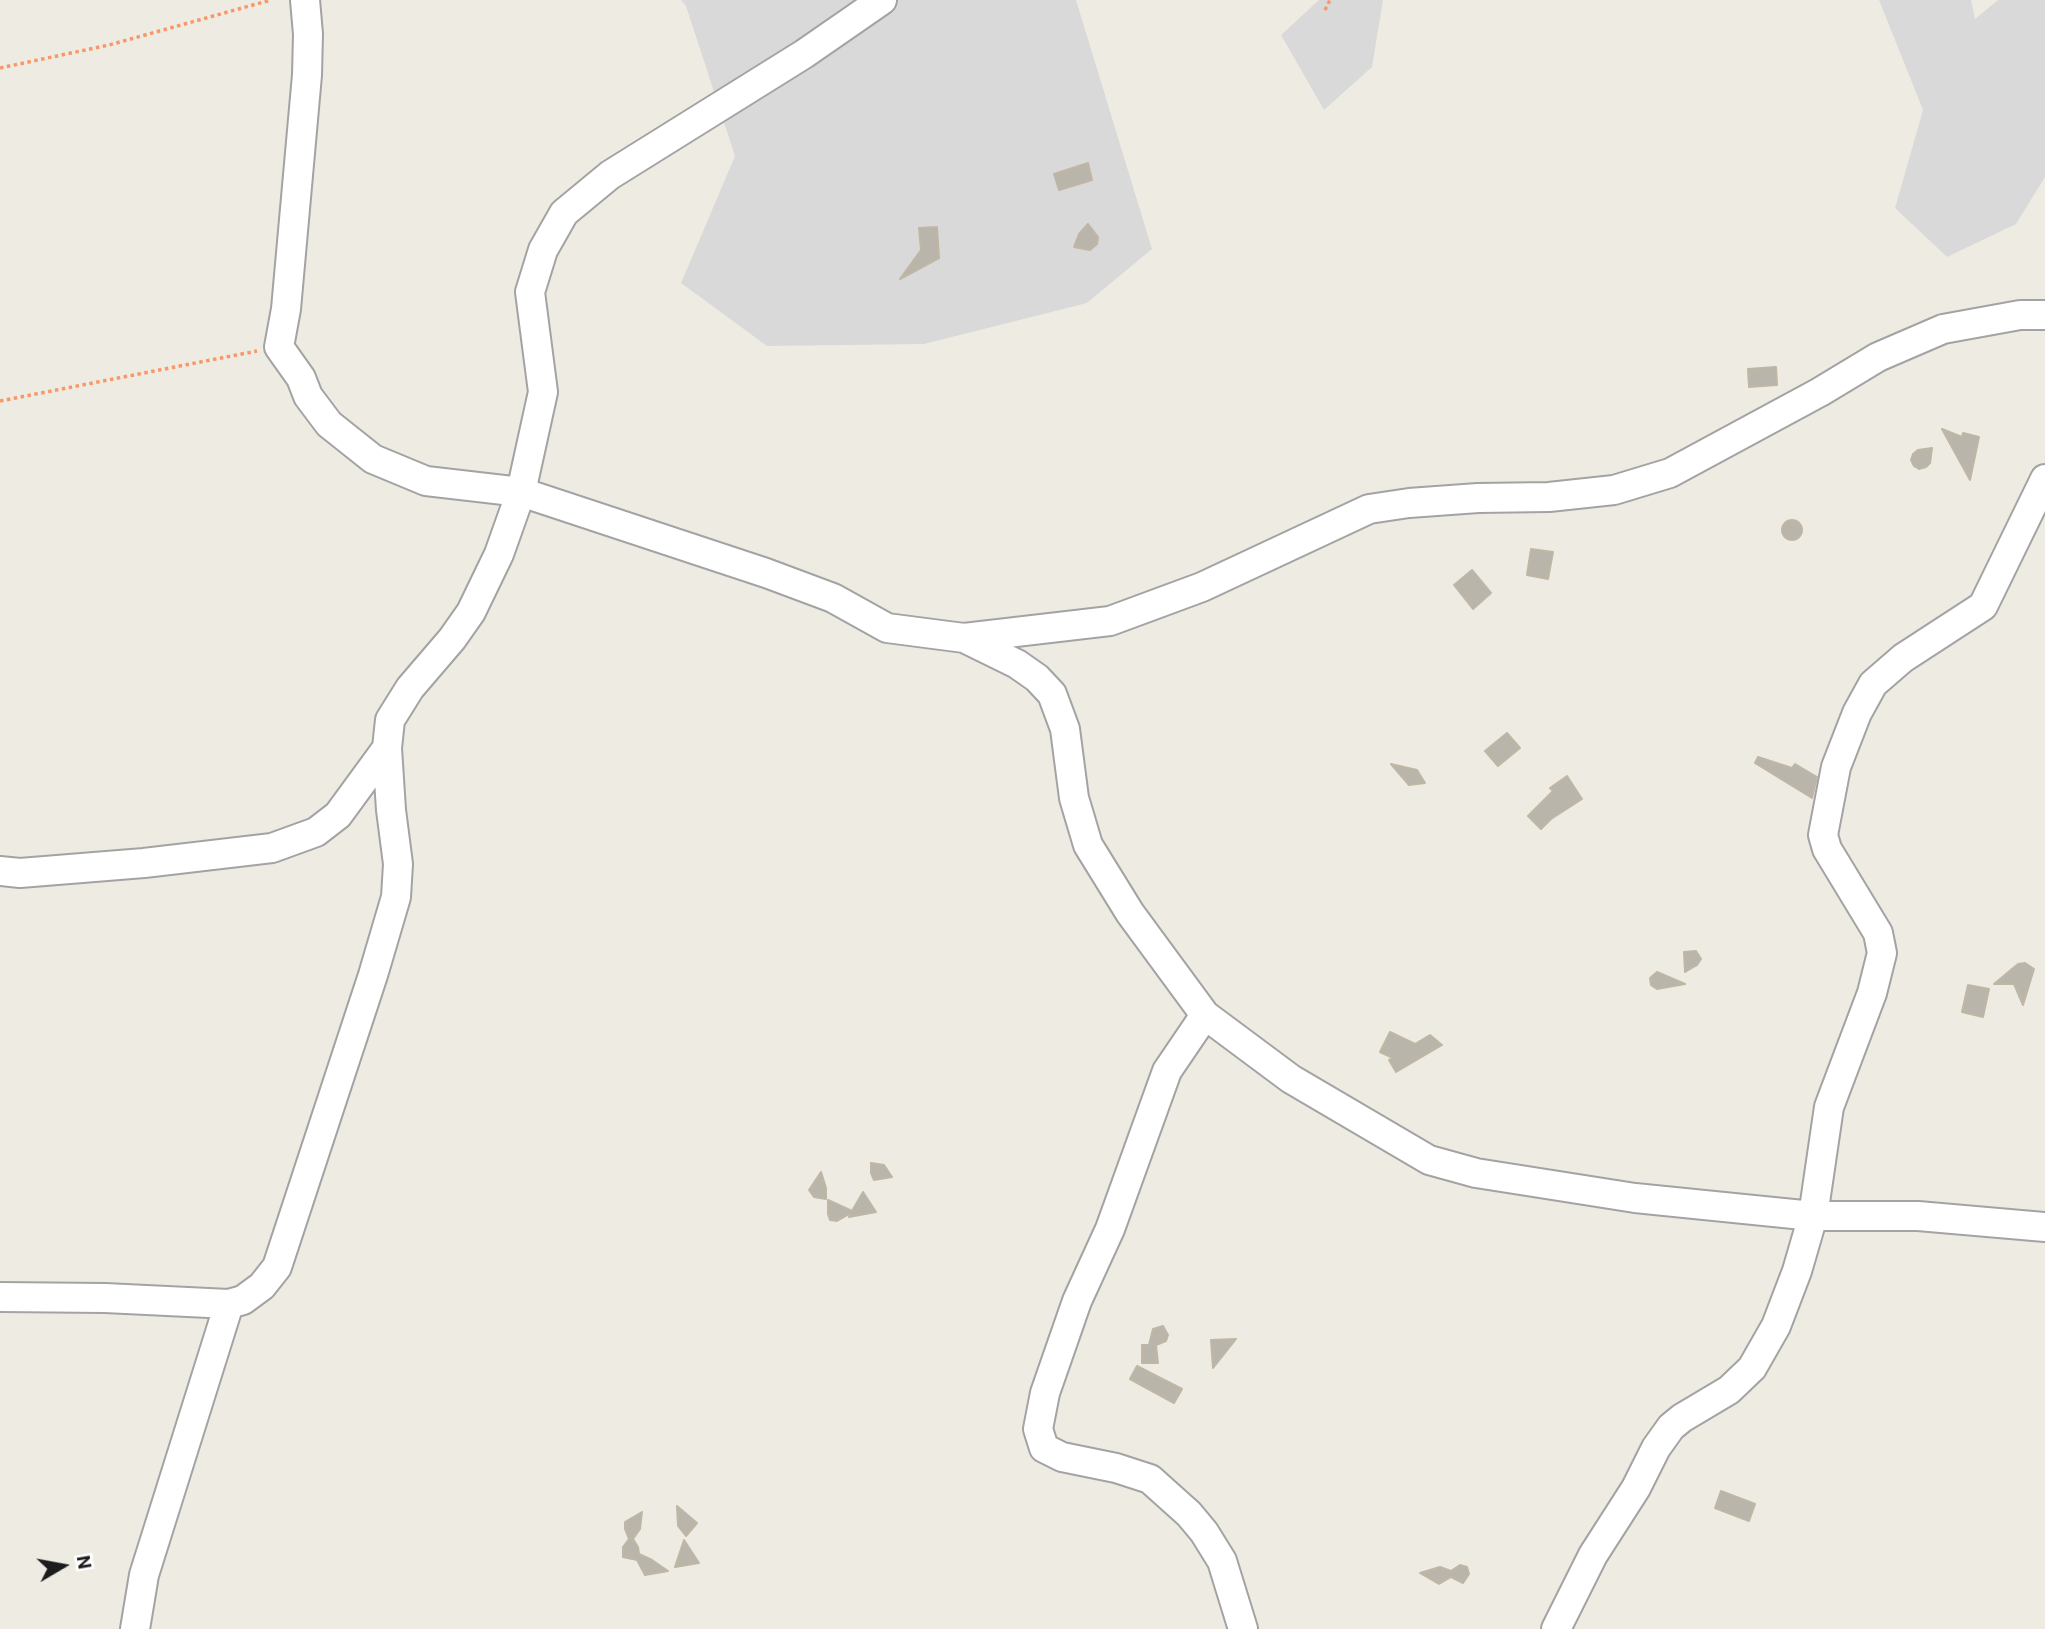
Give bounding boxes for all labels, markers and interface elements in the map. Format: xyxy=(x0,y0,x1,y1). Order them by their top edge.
north arrow xyxy=(28,1531,98,1601)
text: N xyxy=(72,1554,97,1571)

